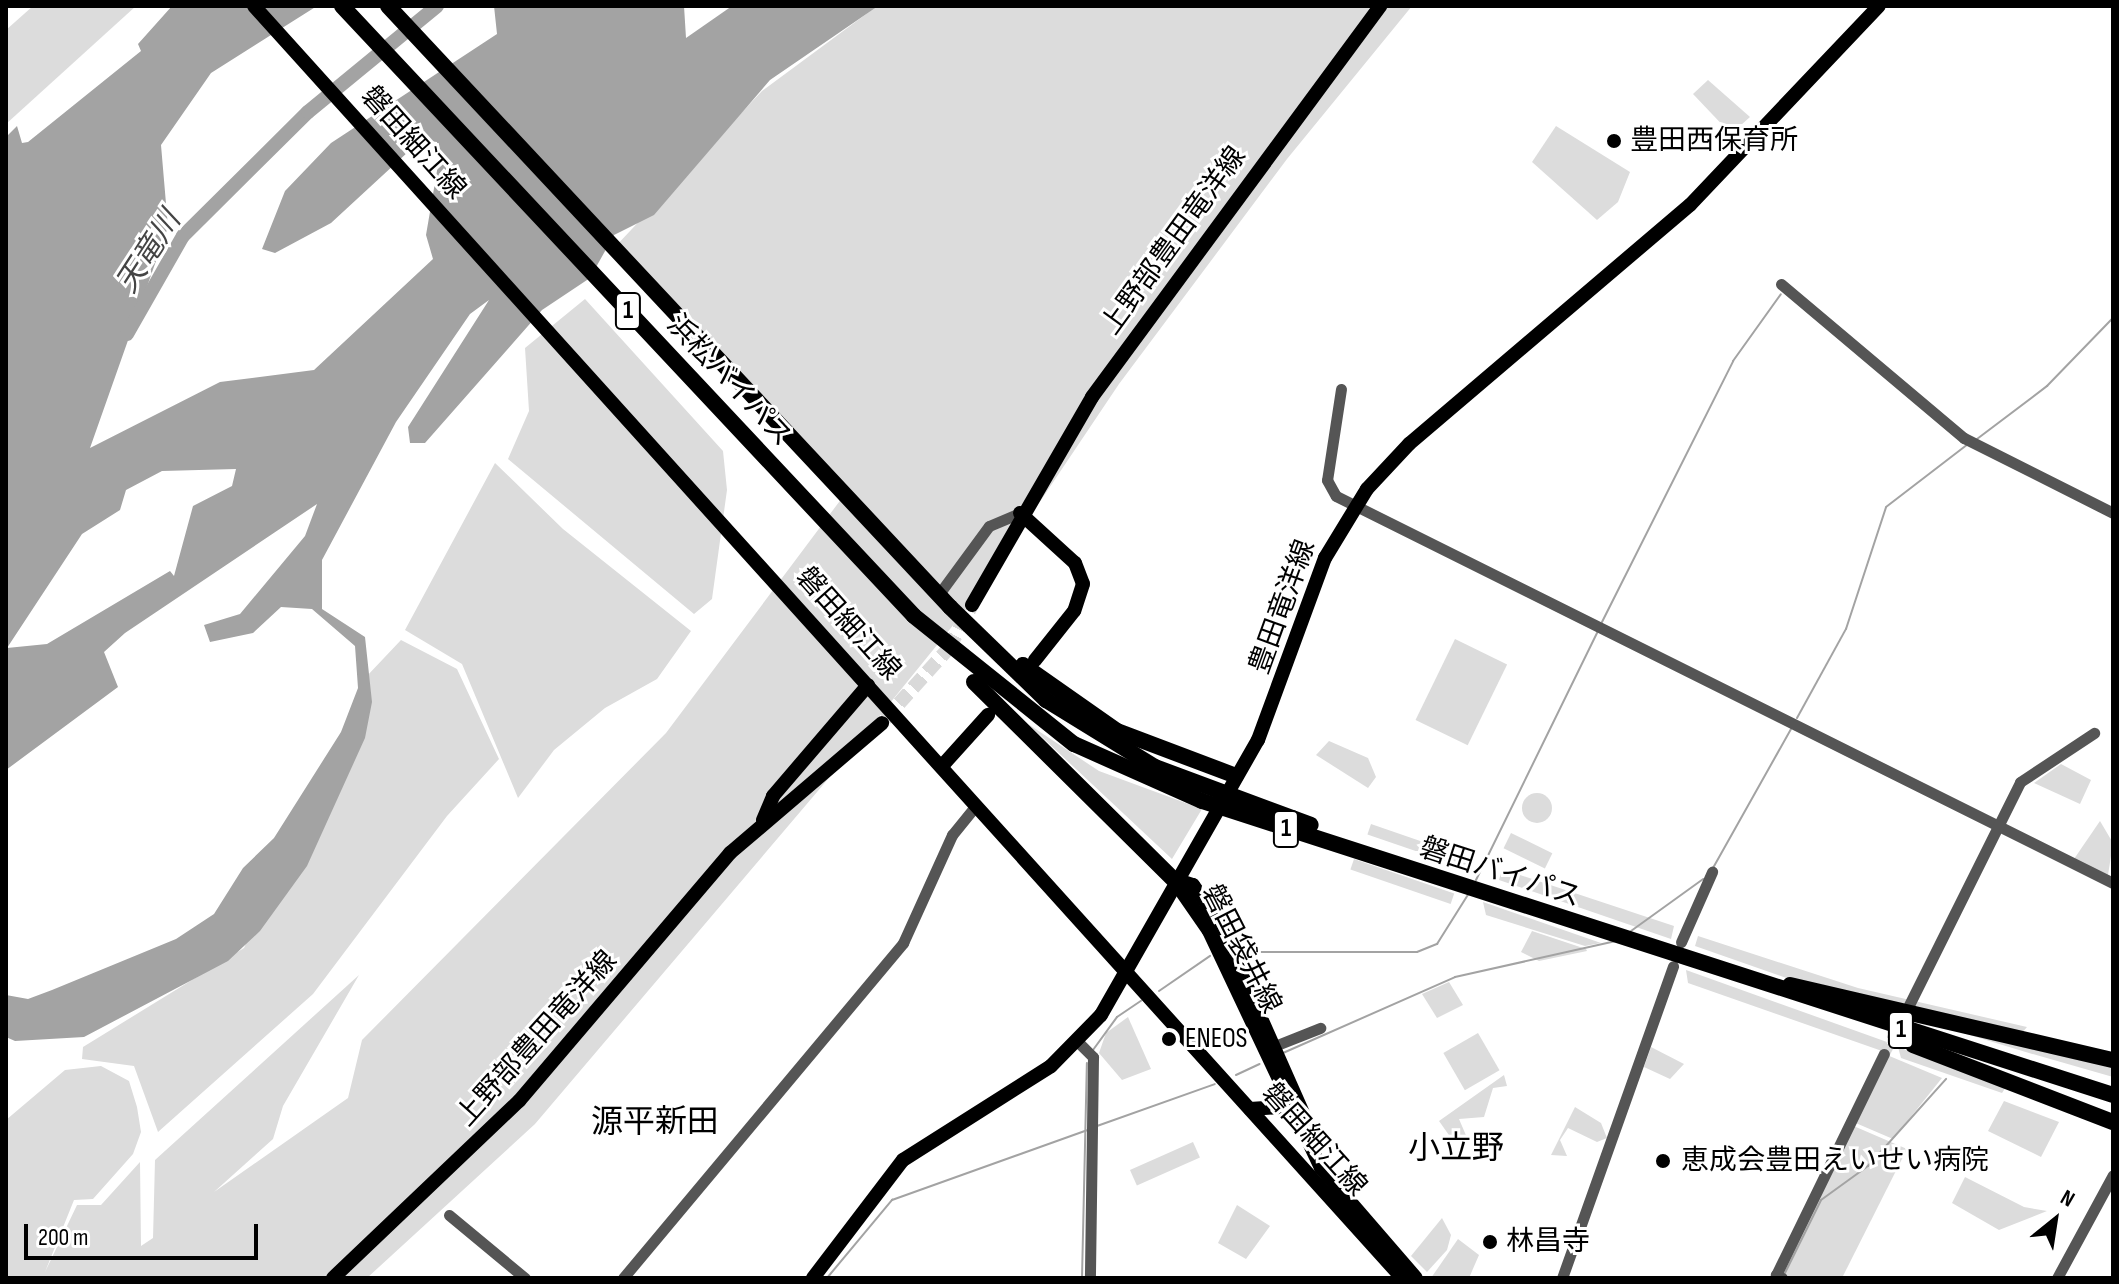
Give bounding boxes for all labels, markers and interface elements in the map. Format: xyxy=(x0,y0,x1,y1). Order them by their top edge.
street label: 磐田細江線 xyxy=(354,80,472,206)
place label: 豊田西保育所 xyxy=(1630,124,1798,158)
marker: 豊田西保育所 xyxy=(1605,132,1623,150)
street label: 上野部豊田竜洋線 xyxy=(1095,141,1253,341)
water label: 天竜川 xyxy=(109,204,189,300)
road number: 1 xyxy=(614,289,642,333)
street label: 浜松バイパス xyxy=(659,308,799,454)
street label: 豊田竜洋線 xyxy=(1243,535,1323,679)
street label: 磐田細江線 xyxy=(789,561,907,687)
road number: 1 xyxy=(1272,807,1300,851)
street label: 磐田バイパス xyxy=(1415,831,1585,915)
street label: 磐田袋井線 xyxy=(1194,879,1288,1019)
street label: 上野部豊田竜洋線 xyxy=(450,945,624,1133)
road number: 1 xyxy=(1887,1008,1915,1052)
place label: ENEOS xyxy=(1185,1022,1248,1056)
marker: ENEOS xyxy=(1160,1030,1178,1048)
street label: 磐田細江線 xyxy=(1255,1077,1373,1203)
district label: 源平新田 xyxy=(591,1104,719,1142)
district label: 小立野 xyxy=(1408,1130,1504,1168)
place label: 恵成会豊田えいせい病院 xyxy=(1681,1144,1989,1178)
marker: 恵成会豊田えいせい病院 xyxy=(1652,1150,1674,1172)
north arrow xyxy=(2015,1180,2095,1260)
text: N xyxy=(2055,1184,2079,1213)
scale bar xyxy=(28,1208,262,1258)
text: 200 m xyxy=(38,1223,89,1252)
place label: 林昌寺 xyxy=(1506,1225,1590,1259)
marker: 林昌寺 xyxy=(1481,1233,1499,1251)

